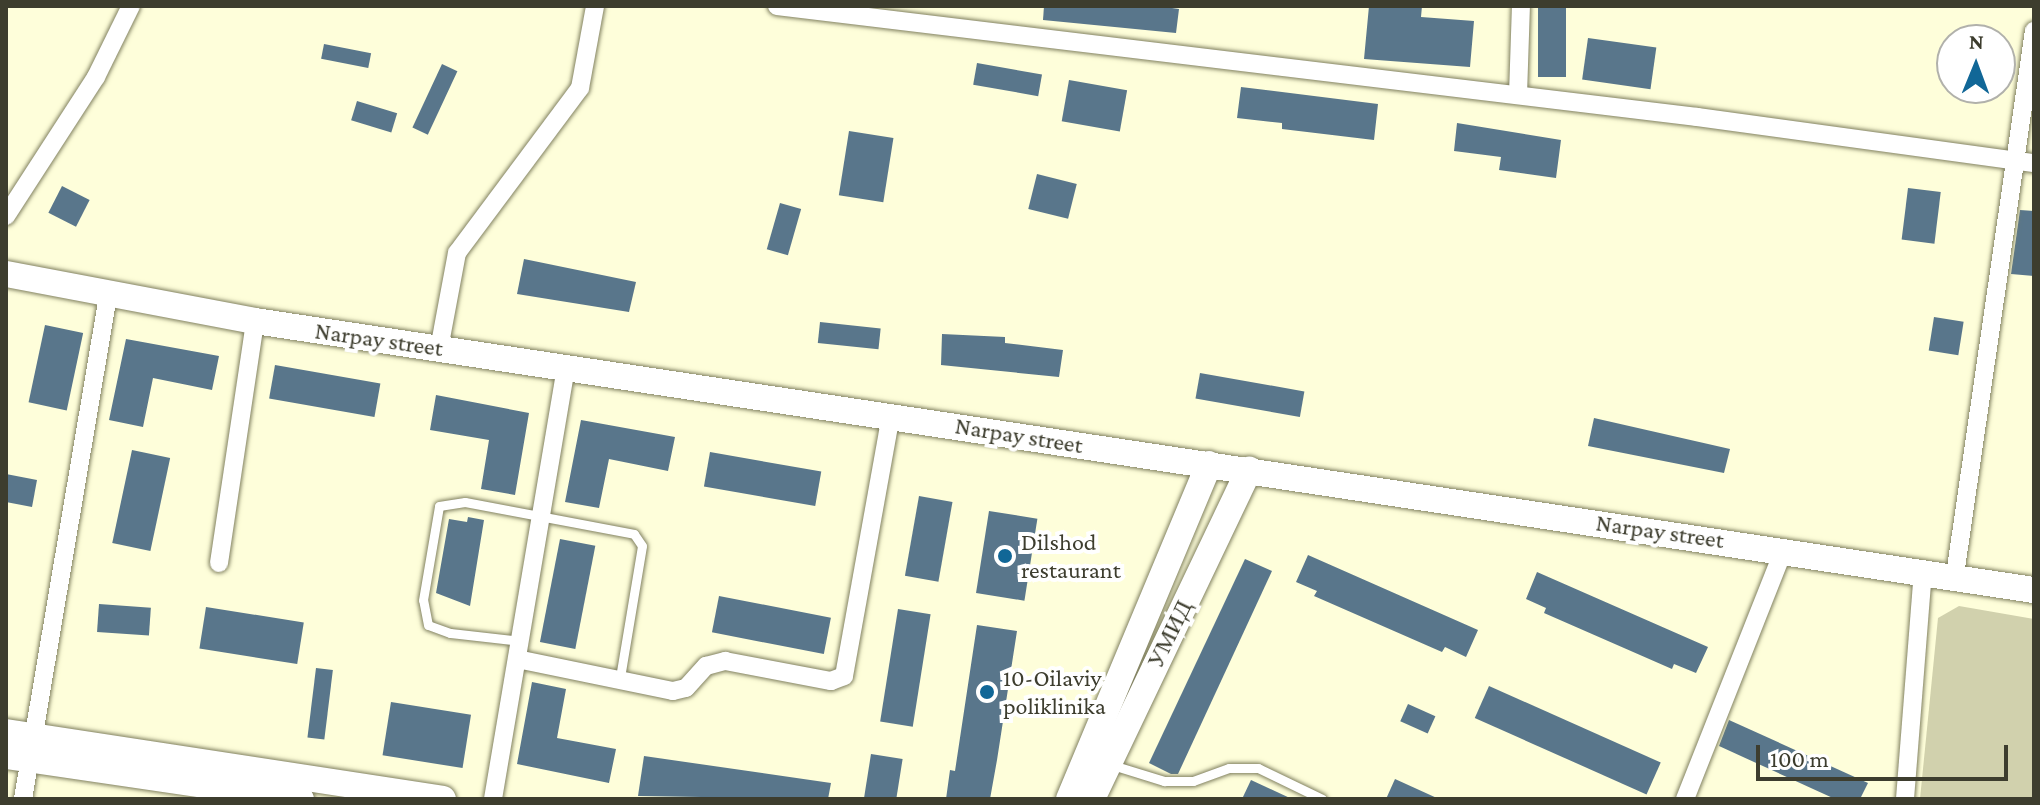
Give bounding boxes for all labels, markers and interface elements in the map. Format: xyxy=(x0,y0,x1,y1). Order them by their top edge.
north arrow xyxy=(1936,24,2016,104)
text: N xyxy=(1969,29,1984,54)
street label: Narpay street xyxy=(313,316,445,362)
street label: Narpay street xyxy=(953,411,1085,459)
street label: Narpay street xyxy=(1594,508,1726,554)
place label: Dilshod restaurant xyxy=(1021,528,1121,584)
marker: Dilshod restaurant xyxy=(996,547,1014,565)
street label: УМИД xyxy=(1140,595,1198,673)
place label: 10-Oilaviy poliklinika xyxy=(1003,664,1106,720)
marker: 10-Oilaviy poliklinika xyxy=(978,683,996,701)
scale bar xyxy=(1760,729,2012,779)
text: 100 m xyxy=(1770,745,1829,772)

